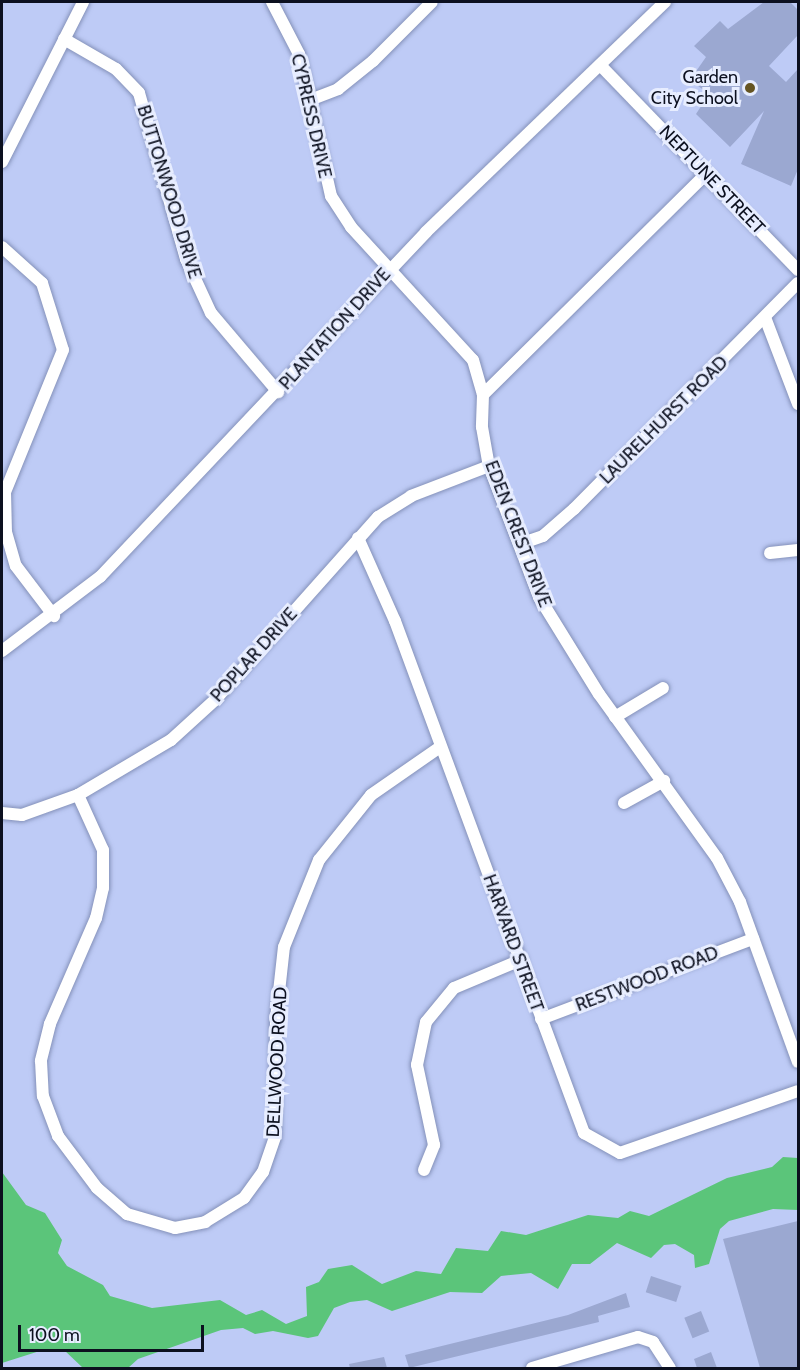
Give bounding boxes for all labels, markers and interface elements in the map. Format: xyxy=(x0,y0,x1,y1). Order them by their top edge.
street label: CYPRESS DRIVE xyxy=(286,52,336,180)
place label: Garden City School xyxy=(651,67,738,110)
marker: Garden City School xyxy=(743,81,757,95)
street label: BUTTONWOOD DRIVE xyxy=(132,103,206,281)
street label: NEPTUNE STREET xyxy=(655,121,769,239)
street label: PLANTATION DRIVE xyxy=(275,264,395,394)
street label: LAURELHURST ROAD xyxy=(596,352,732,488)
street label: EDEN CREST DRIVE xyxy=(480,458,556,610)
street label: POPLAR DRIVE xyxy=(206,604,302,706)
street label: HARVARD STREET xyxy=(478,872,548,1014)
street label: RESTWOOD ROAD xyxy=(572,942,722,1016)
street label: DELLWOOD ROAD xyxy=(262,986,292,1138)
scale bar xyxy=(21,1313,207,1351)
text: 100 m xyxy=(29,1324,80,1346)

